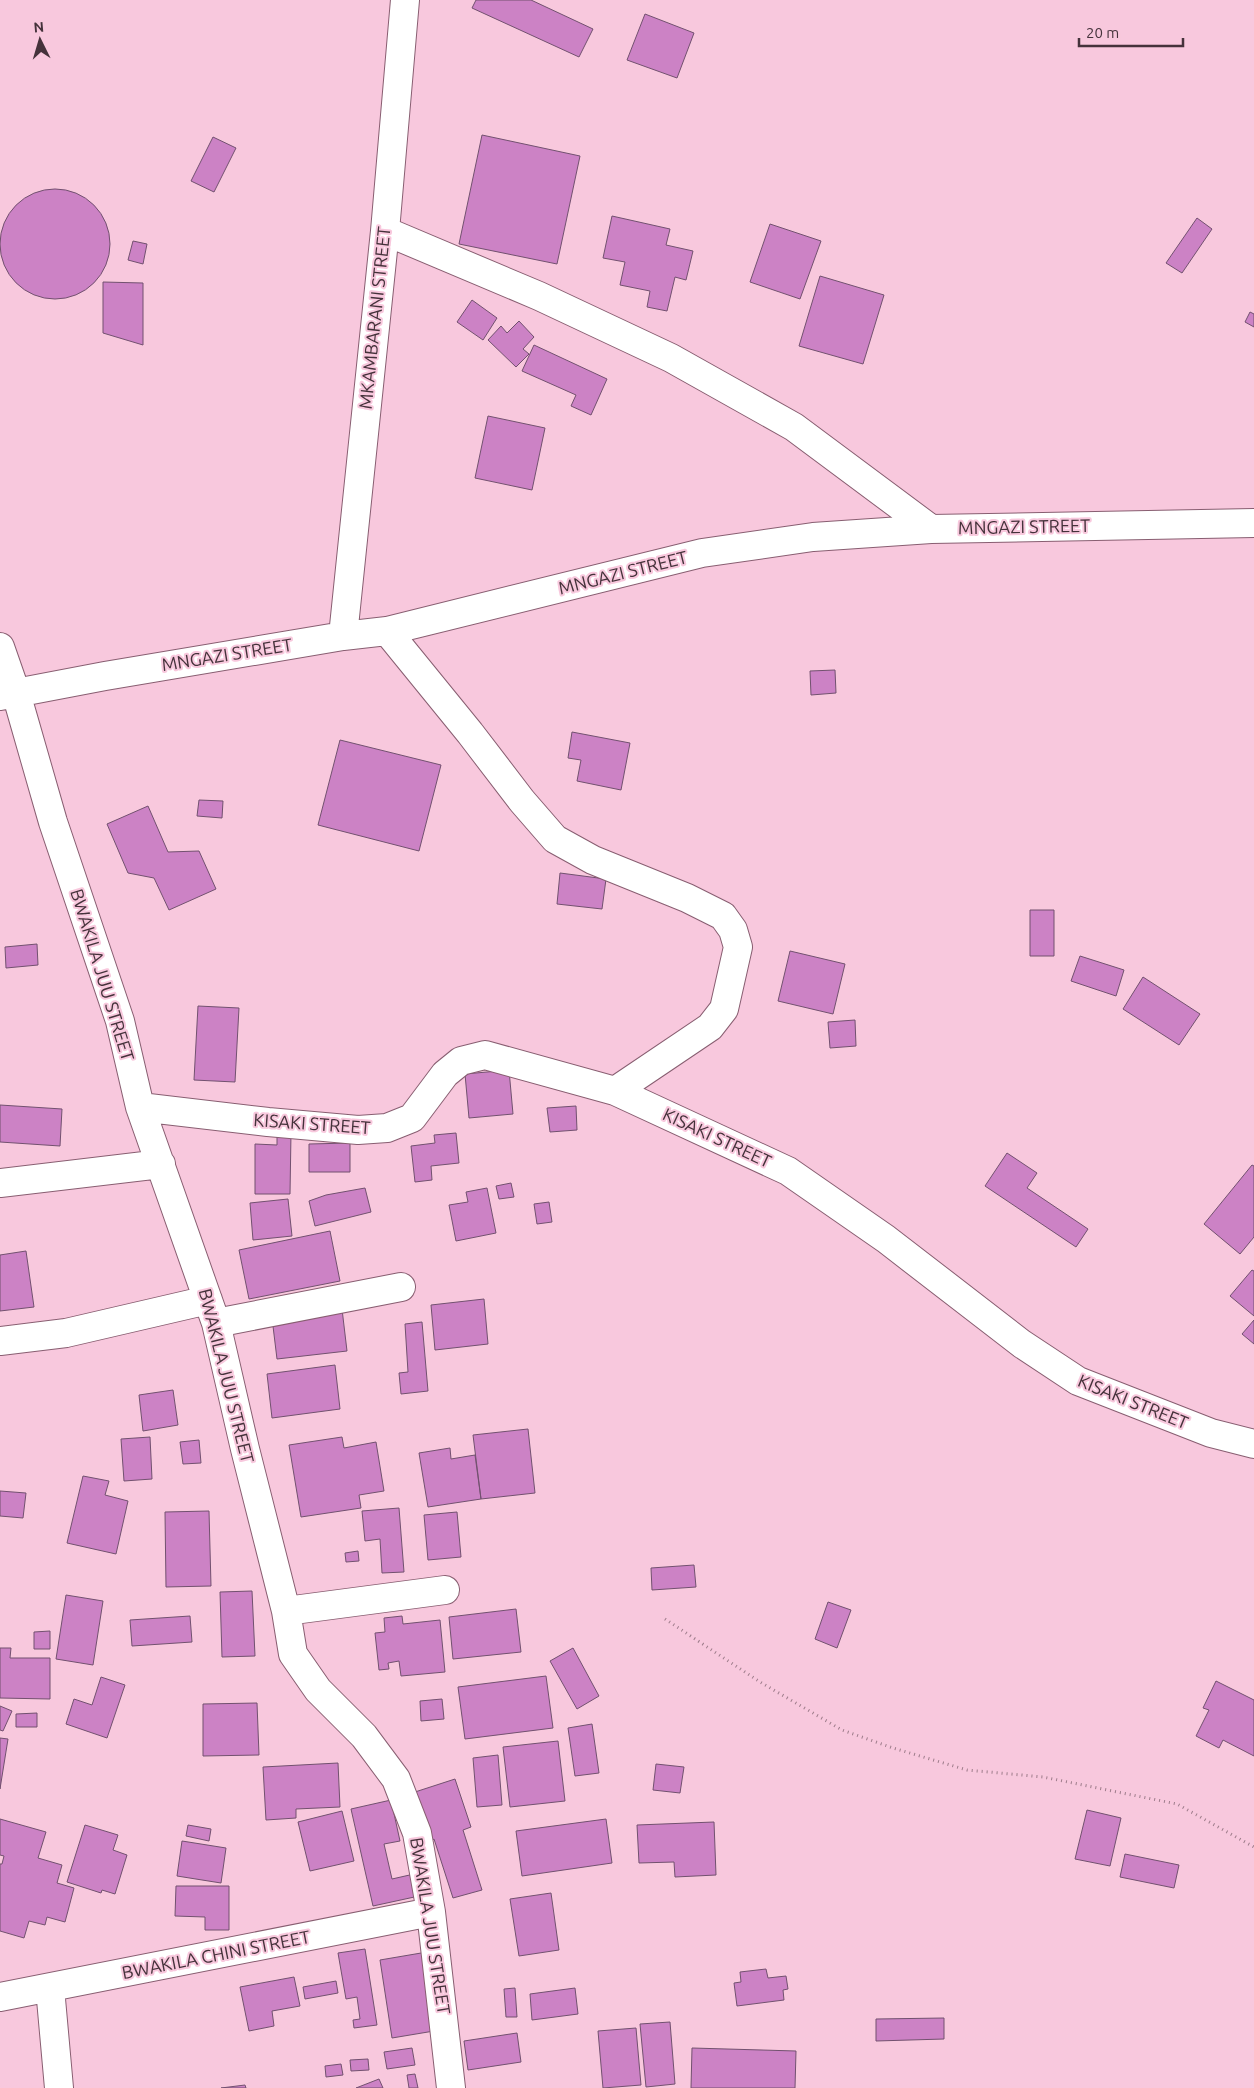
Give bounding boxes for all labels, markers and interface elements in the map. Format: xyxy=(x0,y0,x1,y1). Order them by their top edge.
north arrow xyxy=(15,15,65,65)
scale bar xyxy=(1079,15,1183,47)
text: N xyxy=(33,19,45,35)
text: 20 m xyxy=(1086,24,1119,41)
street label: MKAMBARANI STREET xyxy=(354,226,394,410)
street label: MNGAZI STREET xyxy=(958,515,1090,537)
street label: MNGAZI STREET xyxy=(556,546,689,598)
street label: MNGAZI STREET xyxy=(160,634,294,674)
street label: BWAKILA JUU STREET xyxy=(67,886,139,1063)
street label: KISAKI STREET xyxy=(660,1103,775,1171)
street label: KISAKI STREET xyxy=(253,1109,371,1137)
street label: BWAKILA JUU STREET xyxy=(196,1286,258,1465)
street label: KISAKI STREET xyxy=(1075,1370,1191,1432)
street label: BWAKILA JUU STREET xyxy=(407,1836,455,2016)
street label: BWAKILA CHINI STREET xyxy=(120,1926,312,1982)

